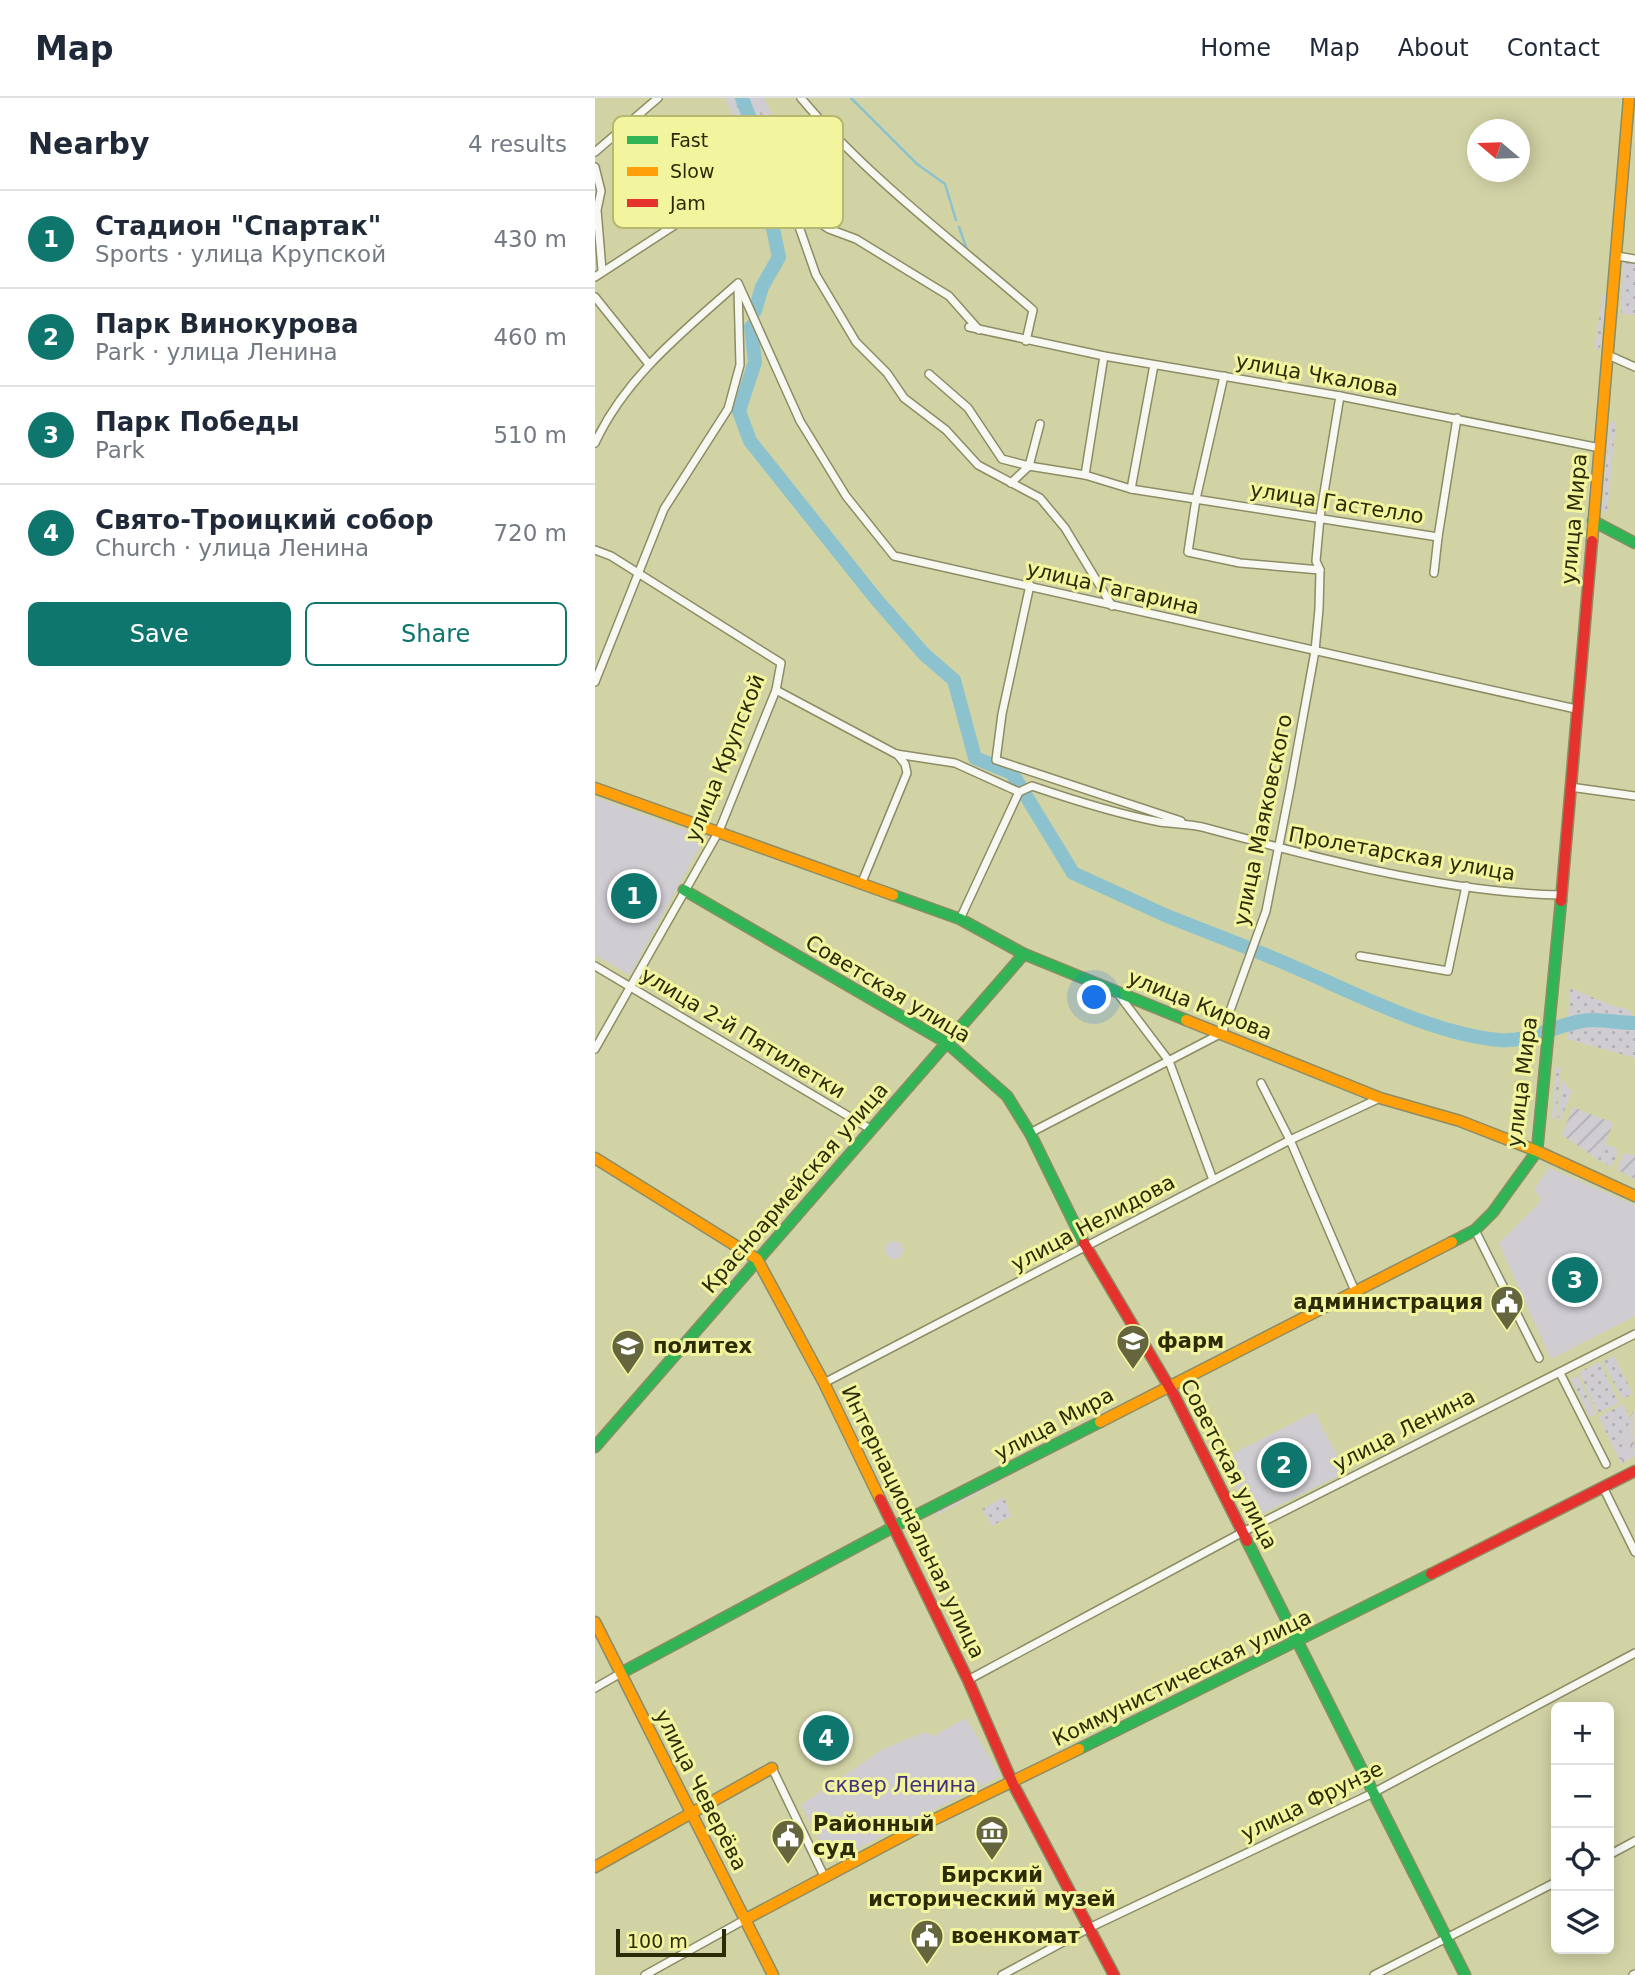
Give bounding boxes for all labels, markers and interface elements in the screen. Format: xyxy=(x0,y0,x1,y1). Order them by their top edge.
text: Map xyxy=(35,29,114,68)
text: Home xyxy=(1200,34,1271,62)
text: Map xyxy=(1309,34,1360,62)
text: About xyxy=(1398,34,1469,62)
text: Contact xyxy=(1507,34,1600,62)
legend xyxy=(613,116,843,228)
north arrow xyxy=(1467,119,1530,182)
text: Nearby xyxy=(28,126,150,161)
text: Fast xyxy=(670,129,708,151)
text: 4 results xyxy=(468,131,567,157)
text: Slow xyxy=(670,160,715,182)
text: Jam xyxy=(669,192,706,214)
text: Стадион "Спартак" xyxy=(95,211,381,241)
text: 1 xyxy=(43,226,59,252)
text: 430 m xyxy=(493,226,567,252)
text: Sports · улица Крупской xyxy=(95,241,386,267)
text: Парк Винокурова xyxy=(95,309,359,339)
text: 2 xyxy=(43,324,59,350)
text: 460 m xyxy=(493,324,567,350)
text: Park · улица Ленина xyxy=(95,339,338,365)
street label: улица Чкалова xyxy=(1234,349,1400,401)
text: Парк Победы xyxy=(95,407,300,437)
text: 3 xyxy=(43,422,59,448)
text: 510 m xyxy=(493,422,567,448)
text: Park xyxy=(95,437,145,463)
street label: улица Мира xyxy=(1556,453,1592,585)
street label: улица Гастелло xyxy=(1248,477,1426,529)
text: Свято-Троицкий собор xyxy=(95,505,434,535)
text: 4 xyxy=(43,520,59,546)
text: 720 m xyxy=(493,520,567,546)
text: Church · улица Ленина xyxy=(95,535,369,561)
street label: улица Гагарина xyxy=(1024,556,1202,620)
button: Save xyxy=(28,602,291,666)
button: Share xyxy=(305,602,567,666)
street label: улица Крупской xyxy=(680,671,770,845)
street label: улица Маяковского xyxy=(1229,712,1297,928)
street label: Пролетарская улица xyxy=(1287,822,1517,886)
pin: 1 xyxy=(611,870,657,922)
street label: Советская улица xyxy=(801,930,975,1048)
street label: улица 2-й Пятилетки xyxy=(637,963,849,1103)
street label: улица Кирова xyxy=(1124,965,1276,1045)
your location xyxy=(1077,980,1111,1014)
street label: улица Мира xyxy=(1502,1015,1542,1149)
street label: Красноармейская улица xyxy=(697,1078,893,1298)
street label: улица Нелидова xyxy=(1007,1170,1179,1276)
pin: 3 xyxy=(1552,1254,1598,1306)
public building icon: администрация xyxy=(1488,1283,1526,1332)
place label: администрация xyxy=(1293,1290,1483,1314)
school or university icon: фарм xyxy=(1114,1322,1152,1371)
school or university icon: политех xyxy=(609,1327,647,1376)
place label: фарм xyxy=(1157,1329,1224,1353)
place label: политех xyxy=(653,1334,752,1358)
street label: Советская улица xyxy=(1176,1375,1282,1553)
street label: Интернациональная улица xyxy=(836,1382,990,1662)
street label: улица Мира xyxy=(990,1383,1118,1465)
street label: улица Ленина xyxy=(1329,1384,1479,1476)
pin: 2 xyxy=(1261,1439,1307,1491)
street label: Коммунистическая улица xyxy=(1049,1605,1315,1751)
map controls xyxy=(1551,1702,1614,1954)
button: + xyxy=(1551,1702,1614,1765)
street label: улица Чеверёва xyxy=(650,1705,752,1875)
pin: 4 xyxy=(803,1712,849,1764)
street label: улица Фрунзе xyxy=(1237,1756,1387,1846)
button: − xyxy=(1551,1765,1614,1828)
park label: сквер Ленина xyxy=(824,1773,976,1797)
place label: Районный суд xyxy=(813,1812,934,1860)
museum icon: Бирский исторический музей xyxy=(973,1813,1011,1862)
public building icon: Районный суд xyxy=(769,1817,807,1866)
button: locate xyxy=(1551,1828,1614,1891)
place label: Бирский исторический музей xyxy=(868,1863,1116,1911)
button: layers xyxy=(1551,1891,1614,1954)
public building icon: военкомат xyxy=(908,1917,946,1966)
place label: военкомат xyxy=(951,1924,1080,1948)
scale bar xyxy=(616,1926,726,1958)
text: 100 m xyxy=(627,1930,688,1952)

